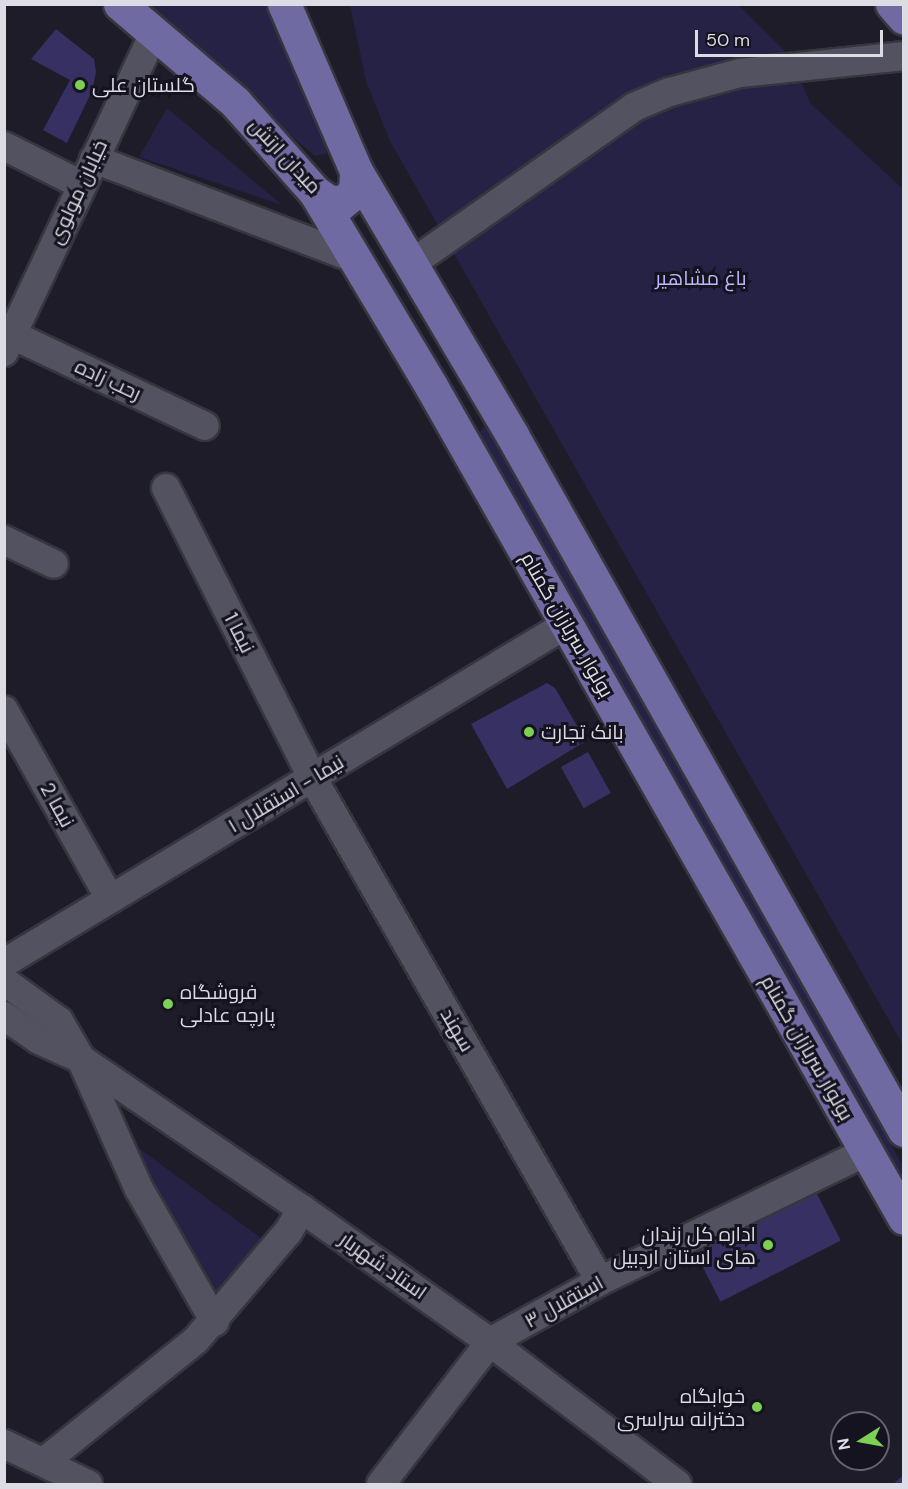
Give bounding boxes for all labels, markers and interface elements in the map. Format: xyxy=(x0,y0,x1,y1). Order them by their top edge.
scale bar xyxy=(698,18,886,56)
text: 50 m xyxy=(706,28,750,52)
place label: گلستان علی xyxy=(92,73,195,97)
marker: گلستان علی xyxy=(73,78,87,92)
street label: میدان ارتش xyxy=(244,113,326,199)
street label: خیابان مولوی xyxy=(43,136,113,248)
park label: باغ مشاهیر xyxy=(655,266,747,290)
street label: رحب زاده xyxy=(71,354,145,406)
street label: بولوار سربازان گمنام xyxy=(516,548,618,702)
street label: نیما 1 xyxy=(219,609,259,657)
place label: بانک تجارت xyxy=(541,720,624,744)
marker: بانک تجارت xyxy=(522,725,536,739)
street label: نیما - استقلال ۱ xyxy=(224,750,348,838)
street label: نیما 2 xyxy=(35,778,79,832)
street label: بولوار سربازان گمنام xyxy=(756,971,858,1125)
place label: فروشگاه پارچه عادلی xyxy=(180,981,275,1028)
marker: فروشگاه پارچه عادلی xyxy=(161,997,175,1011)
street label: سهند xyxy=(435,1004,479,1056)
place label: اداره کل زندان های استان اردبیل xyxy=(613,1222,756,1269)
street label: استاد شهریار xyxy=(335,1227,431,1305)
marker: اداره کل زندان های استان اردبیل xyxy=(761,1238,775,1252)
street label: استقلال ۳ xyxy=(521,1271,607,1333)
place label: خوابگاه دخترانه سراسری xyxy=(617,1384,745,1431)
marker: خوابگاه دخترانه سراسری xyxy=(750,1400,764,1414)
north arrow xyxy=(830,1411,890,1471)
text: N xyxy=(832,1436,855,1452)

